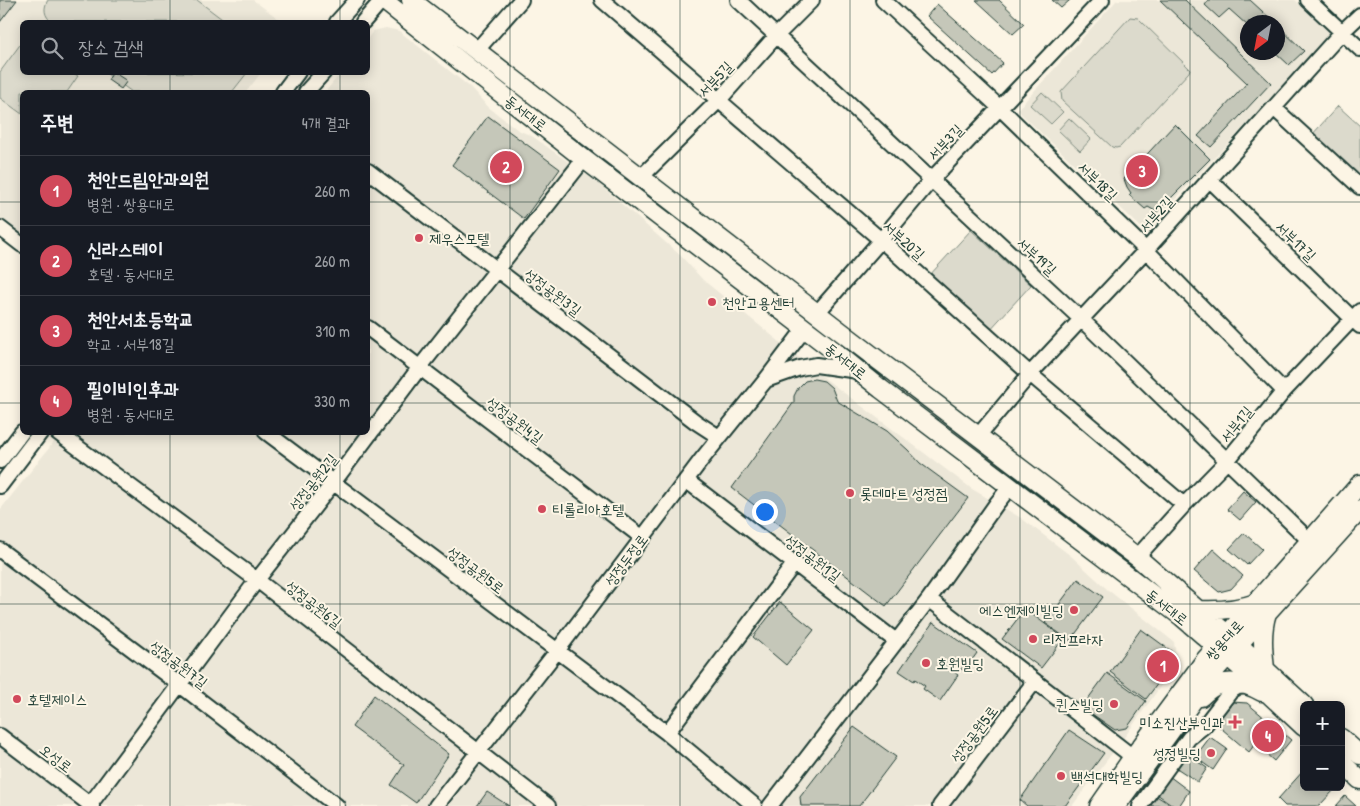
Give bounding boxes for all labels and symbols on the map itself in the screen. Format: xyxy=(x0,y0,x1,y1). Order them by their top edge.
north arrow xyxy=(1240,15,1285,60)
street label: 서부5길 xyxy=(693,56,737,102)
street label: 동서대로 xyxy=(501,90,551,136)
street label: 서부3길 xyxy=(923,119,967,165)
pin: 2 xyxy=(490,148,522,186)
pin: 3 xyxy=(1126,152,1158,190)
street label: 서부18길 xyxy=(1073,157,1123,205)
street label: 서부2길 xyxy=(1134,191,1178,237)
street label: 서부20길 xyxy=(878,215,930,265)
street label: 서부17길 xyxy=(1271,216,1321,266)
place label: 제우스모텔 xyxy=(429,228,489,249)
marker: 제우스모텔 xyxy=(413,232,425,244)
street label: 서부19길 xyxy=(1013,232,1061,280)
street label: 성정공원3길 xyxy=(520,263,586,321)
place label: 천안고용센터 xyxy=(722,292,794,313)
marker: 천안고용센터 xyxy=(706,296,718,308)
street label: 동서대로 xyxy=(821,338,871,384)
street label: 성정공원4길 xyxy=(482,392,548,448)
street label: 서부1길 xyxy=(1215,401,1257,447)
street label: 성정공원2길 xyxy=(284,449,342,515)
place label: 롯데마트 성정점 xyxy=(860,483,948,504)
marker: 롯데마트 성정점 xyxy=(844,487,856,499)
place label: 티롤리아호텔 xyxy=(552,499,624,520)
your location xyxy=(752,499,778,525)
marker: 티롤리아호텔 xyxy=(536,503,548,515)
street label: 성정두정로 xyxy=(599,530,653,590)
street label: 성정공원1길 xyxy=(780,530,846,586)
street label: 성정공원5로 xyxy=(443,542,509,598)
street label: 성정공원6길 xyxy=(281,575,347,633)
street label: 동서대로 xyxy=(1142,584,1192,630)
place label: 에스엔제이빌딩 xyxy=(980,600,1064,621)
marker: 에스엔제이빌딩 xyxy=(1068,604,1080,616)
street label: 쌍용대로 xyxy=(1200,615,1248,665)
place label: 리전프라자 xyxy=(1043,629,1103,650)
marker: 리전프라자 xyxy=(1027,633,1039,645)
street label: 성정공원7길 xyxy=(146,635,212,693)
pin: 1 xyxy=(1147,647,1179,685)
place label: 호원빌딩 xyxy=(936,653,984,674)
marker: 호원빌딩 xyxy=(920,657,932,669)
place label: 호텔제이스 xyxy=(27,689,87,710)
marker: 호텔제이스 xyxy=(11,693,23,705)
place label: 퀸스빌딩 xyxy=(1056,694,1104,715)
marker: 퀸스빌딩 xyxy=(1108,698,1120,710)
street label: 성정공원5로 xyxy=(946,701,1002,767)
place label: 미소진산부인과 xyxy=(1140,712,1224,733)
marker: 미소진산부인과 xyxy=(1228,715,1242,729)
pin: 4 xyxy=(1252,717,1284,755)
street label: 오성로 xyxy=(35,739,77,777)
place label: 성정빌딩 xyxy=(1153,743,1201,764)
marker: 성정빌딩 xyxy=(1205,747,1217,759)
place label: 백석대학빌딩 xyxy=(1071,766,1143,787)
marker: 백석대학빌딩 xyxy=(1055,770,1067,782)

